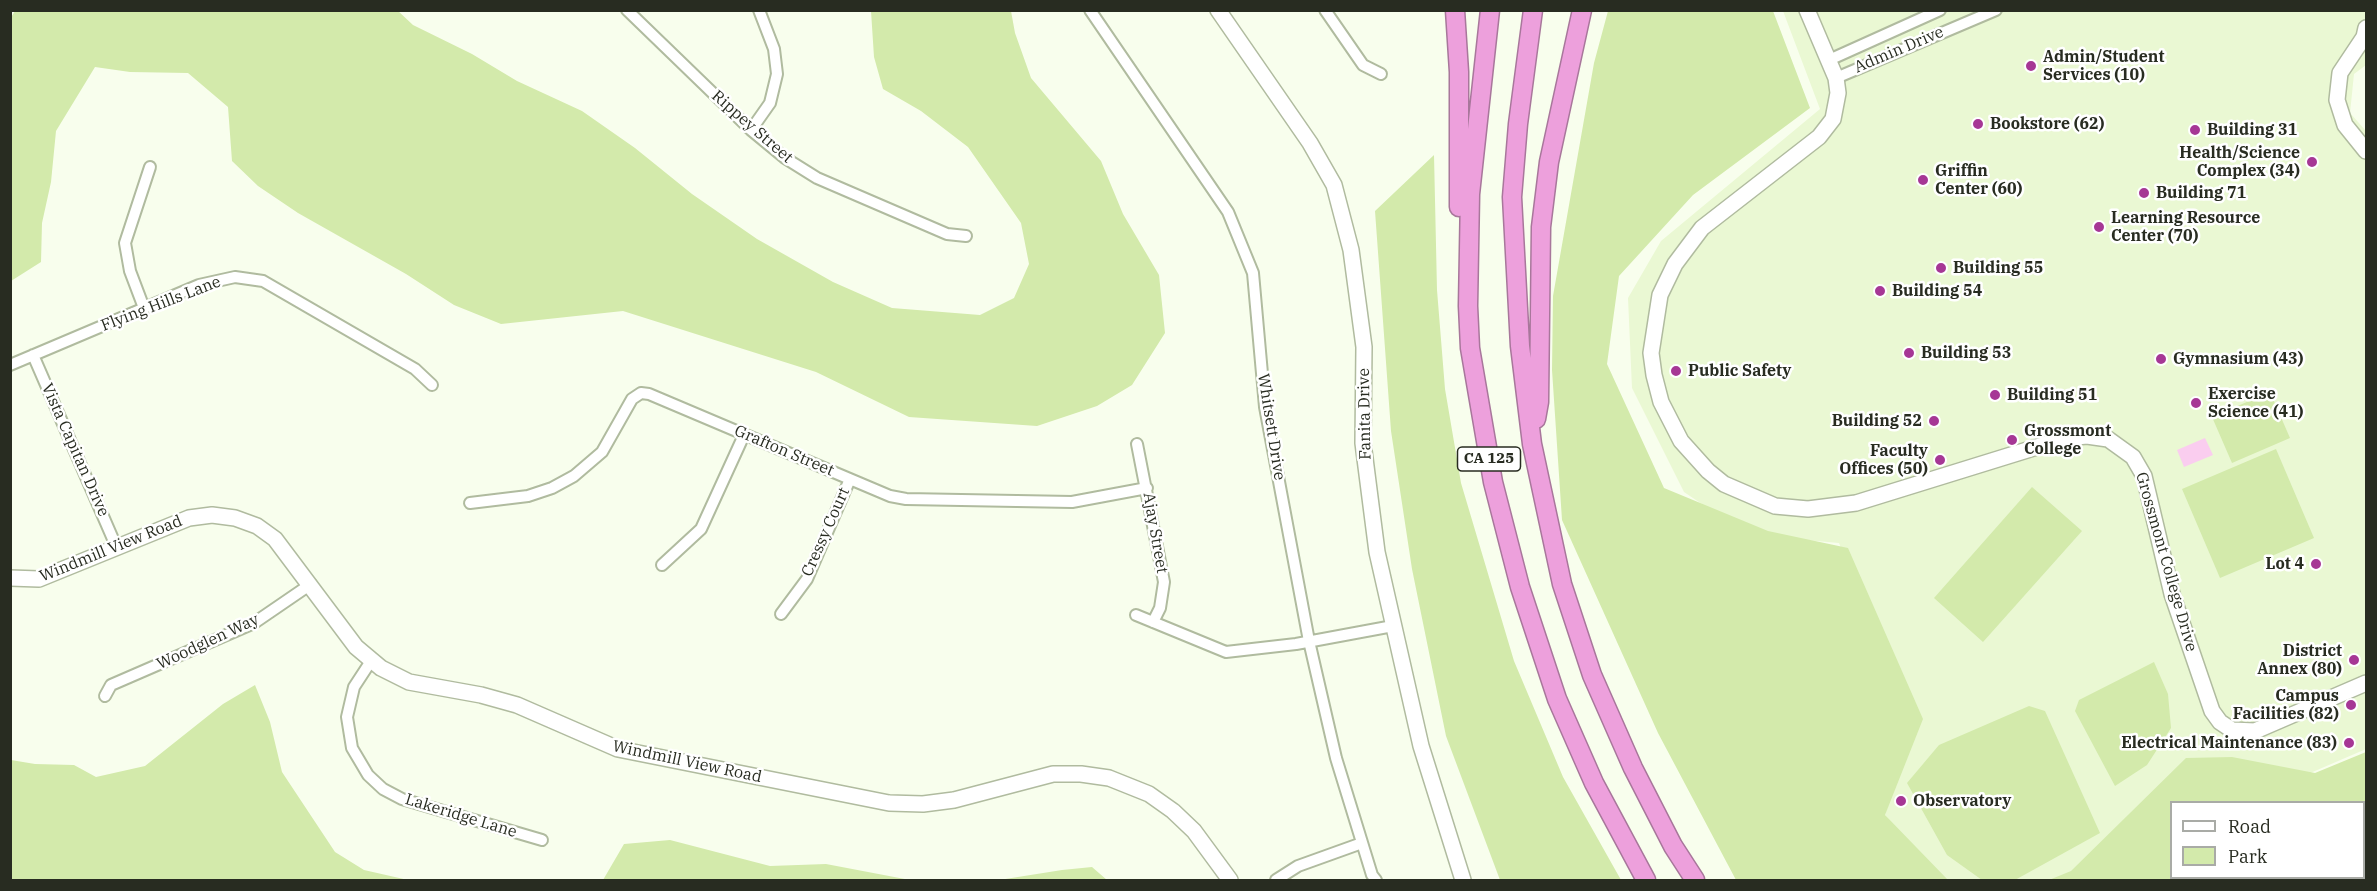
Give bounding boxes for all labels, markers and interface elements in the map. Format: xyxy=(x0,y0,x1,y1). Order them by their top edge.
street label: Admin Drive xyxy=(1851,23,1947,77)
place label: Admin/Student Services (10) xyxy=(2043,47,2164,85)
marker: Admin/Student Services (10) xyxy=(2024,59,2038,73)
street label: Rippey Street xyxy=(707,87,797,167)
place label: Bookstore (62) xyxy=(1990,114,2104,134)
marker: Bookstore (62) xyxy=(1971,117,1985,131)
place label: Building 31 xyxy=(2207,120,2297,140)
marker: Building 31 xyxy=(2188,123,2202,137)
place label: Health/Science Complex (34) xyxy=(2179,143,2300,181)
marker: Health/Science Complex (34) xyxy=(2305,155,2319,169)
place label: Griffin Center (60) xyxy=(1935,161,2022,199)
marker: Griffin Center (60) xyxy=(1916,173,1930,187)
place label: Building 71 xyxy=(2156,183,2246,203)
marker: Building 71 xyxy=(2137,186,2151,200)
place label: Learning Resource Center (70) xyxy=(2111,208,2260,246)
marker: Learning Resource Center (70) xyxy=(2092,220,2106,234)
place label: Building 55 xyxy=(1953,258,2043,278)
marker: Building 55 xyxy=(1934,261,1948,275)
street label: Flying Hills Lane xyxy=(98,272,224,336)
place label: Building 54 xyxy=(1892,281,1982,301)
marker: Building 54 xyxy=(1873,284,1887,298)
place label: Building 53 xyxy=(1921,343,2011,363)
marker: Building 53 xyxy=(1902,346,1916,360)
place label: Gymnasium (43) xyxy=(2173,349,2303,369)
marker: Gymnasium (43) xyxy=(2154,352,2168,366)
place label: Public Safety xyxy=(1688,361,1791,381)
marker: Public Safety xyxy=(1669,364,1683,378)
street label: Fanita Drive xyxy=(1355,368,1375,460)
street label: Whitsett Drive xyxy=(1253,372,1289,482)
street label: Vista Capitan Drive xyxy=(37,380,113,520)
place label: Exercise Science (41) xyxy=(2208,384,2303,422)
place label: Building 51 xyxy=(2007,385,2097,405)
marker: Building 51 xyxy=(1988,388,2002,402)
marker: Exercise Science (41) xyxy=(2189,396,2203,410)
place label: Building 52 xyxy=(1832,411,1922,431)
marker: Building 52 xyxy=(1927,414,1941,428)
street label: Grafton Street xyxy=(731,421,837,481)
place label: Grossmont College xyxy=(2024,421,2111,459)
marker: Grossmont College xyxy=(2005,433,2019,447)
place label: Faculty Offices (50) xyxy=(1839,441,1928,479)
road number: CA 125 xyxy=(1458,447,1520,471)
marker: Faculty Offices (50) xyxy=(1933,453,1947,467)
street label: Grossmont College Drive xyxy=(2131,470,2201,654)
street label: Cressy Court xyxy=(798,484,854,580)
street label: Ajay Street xyxy=(1138,491,1172,575)
street label: Windmill View Road xyxy=(37,512,185,586)
place label: Lot 4 xyxy=(2265,554,2304,574)
marker: Lot 4 xyxy=(2309,557,2323,571)
street label: Woodglen Way xyxy=(154,610,262,674)
place label: District Annex (80) xyxy=(2257,641,2342,679)
marker: District Annex (80) xyxy=(2347,653,2361,667)
place label: Campus Facilities (82) xyxy=(2233,686,2339,724)
marker: Campus Facilities (82) xyxy=(2344,698,2358,712)
place label: Electrical Maintenance (83) xyxy=(2121,733,2337,753)
marker: Electrical Maintenance (83) xyxy=(2342,736,2356,750)
street label: Windmill View Road xyxy=(611,737,763,787)
street label: Lakeridge Lane xyxy=(403,790,519,842)
place label: Observatory xyxy=(1913,791,2011,811)
marker: Observatory xyxy=(1894,794,1908,808)
legend xyxy=(2170,801,2365,879)
text: Road xyxy=(2228,815,2271,838)
text: Park xyxy=(2228,845,2267,868)

